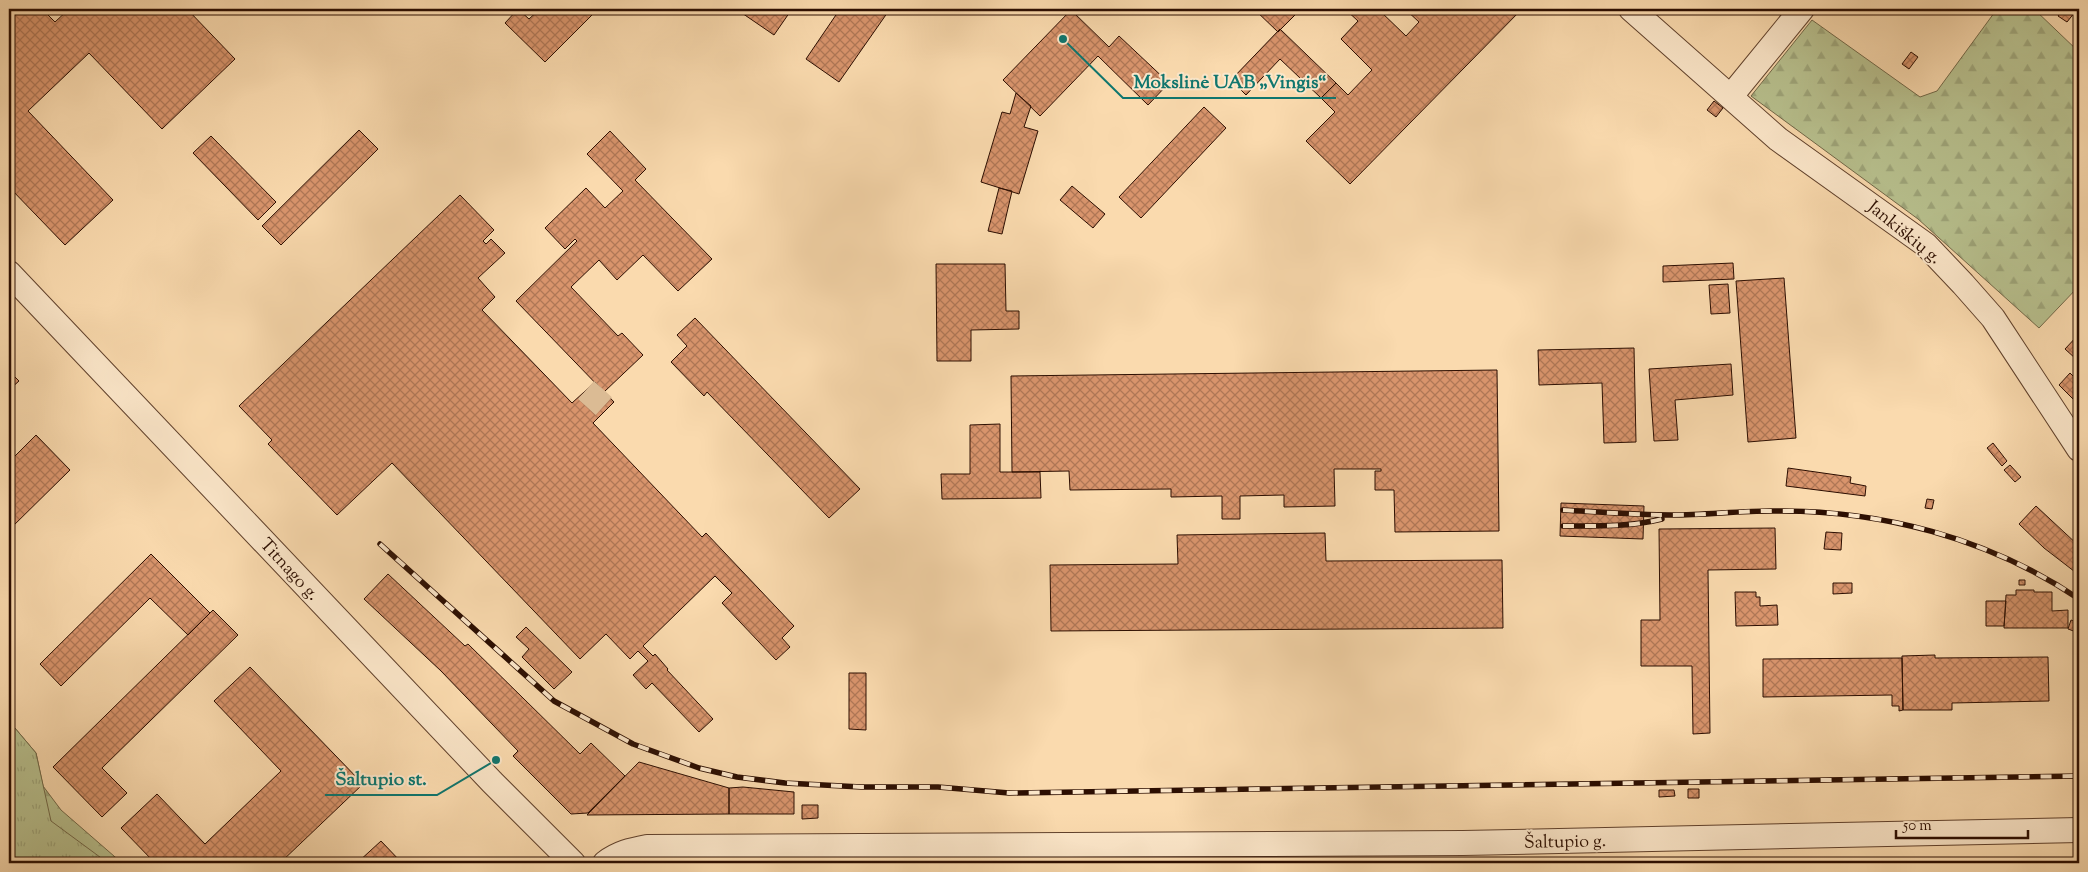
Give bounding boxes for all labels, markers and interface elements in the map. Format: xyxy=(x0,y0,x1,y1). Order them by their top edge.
callout: Mokslinė UAB „Vingis“ xyxy=(1123,64,1336,98)
text: Mokslinė UAB „Vingis“ xyxy=(1133,70,1327,97)
street label: Jankiškių g. xyxy=(1860,195,1946,272)
street label: Titnago g. xyxy=(253,533,324,608)
callout: Šaltupio st. xyxy=(325,761,437,795)
text: Šaltupio st. xyxy=(335,767,427,794)
scale bar xyxy=(1896,807,2028,839)
text: 50 m xyxy=(1902,816,1932,837)
street label: Šaltupio g. xyxy=(1524,829,1606,857)

